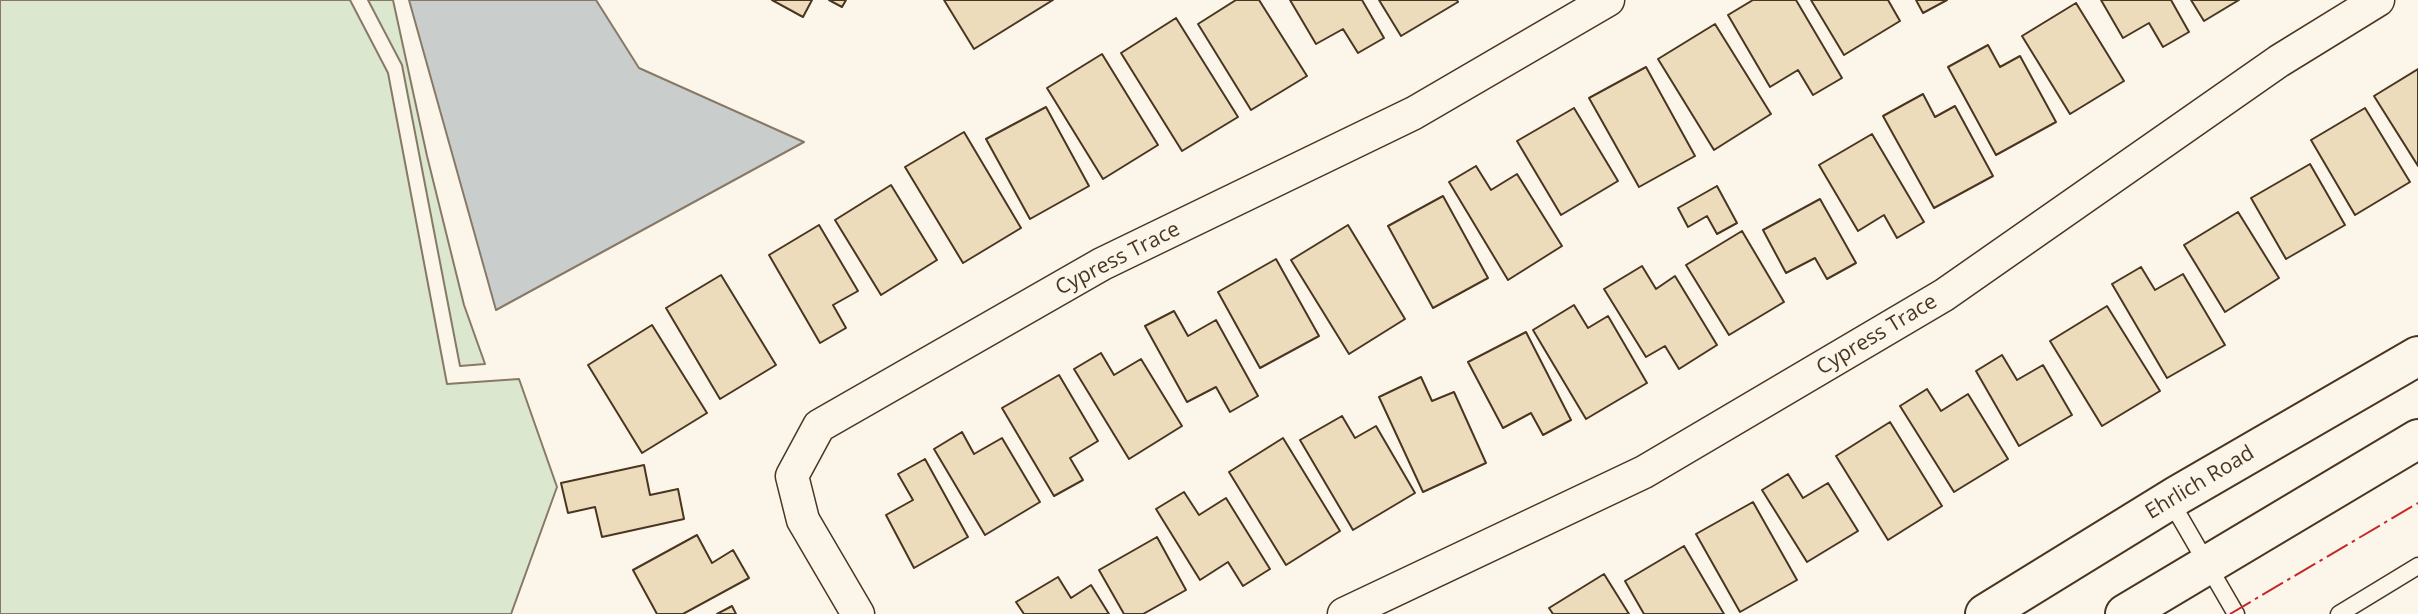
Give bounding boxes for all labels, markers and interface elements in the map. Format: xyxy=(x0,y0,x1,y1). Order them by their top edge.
street label: Cypress Trace xyxy=(1052,217,1184,301)
street label: Cypress Trace xyxy=(1812,289,1942,381)
street label: Ehrlich Road xyxy=(2141,441,2259,525)

